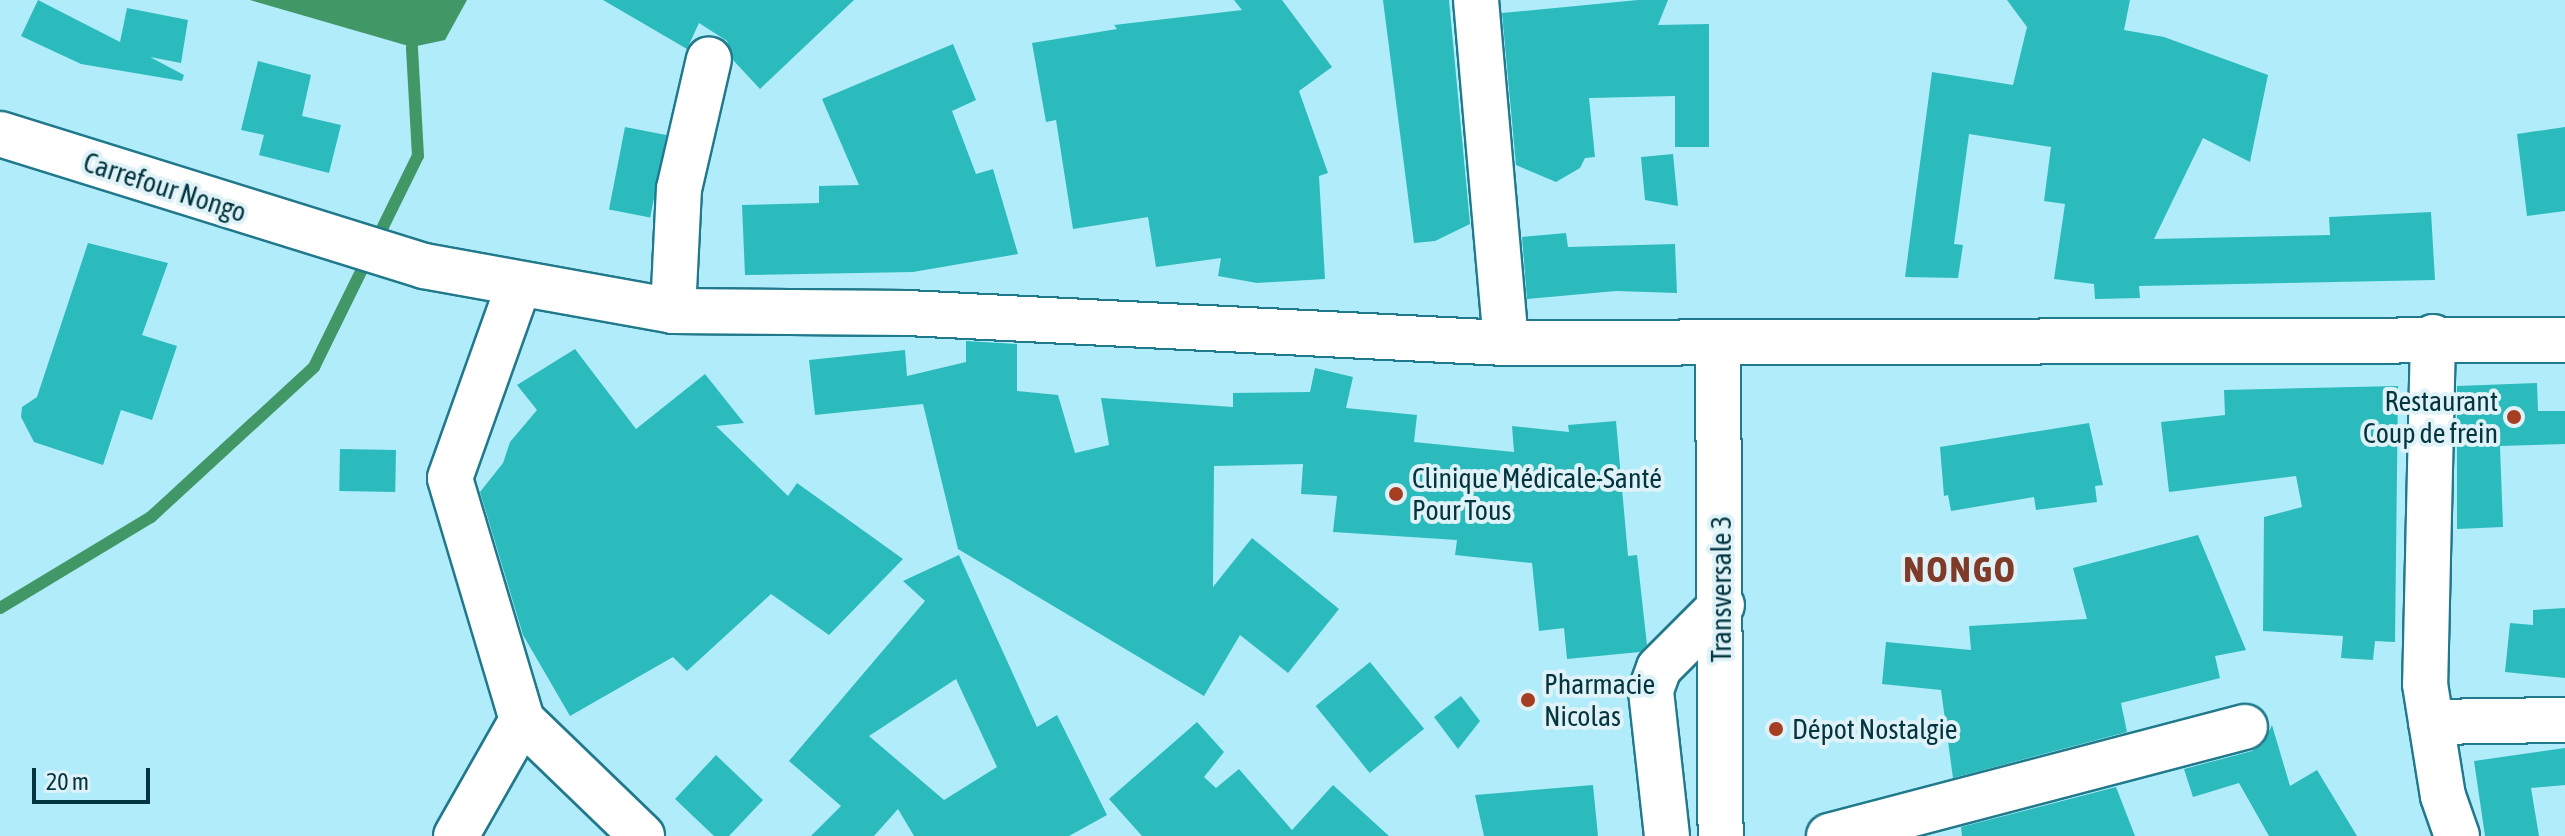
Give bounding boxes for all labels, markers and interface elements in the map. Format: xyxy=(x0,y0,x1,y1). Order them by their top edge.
street label: Carrefour Nongo xyxy=(79,145,251,229)
place label: Restaurant Coup de frein xyxy=(2363,384,2498,450)
marker: Restaurant Coup de frein xyxy=(2505,408,2523,426)
place label: Clinique Médicale-Santé Pour Tous xyxy=(1412,461,1662,527)
marker: Clinique Médicale-Santé Pour Tous xyxy=(1387,485,1405,503)
street label: Transversale 3 xyxy=(1704,516,1738,662)
district label: NONGO xyxy=(1903,548,2017,592)
place label: Pharmacie Nicolas xyxy=(1544,667,1655,733)
marker: Pharmacie Nicolas xyxy=(1519,691,1537,709)
place label: Dépot Nostalgie xyxy=(1792,712,1958,746)
marker: Dépot Nostalgie xyxy=(1767,720,1785,738)
scale bar xyxy=(36,752,154,802)
text: 20 m xyxy=(46,768,89,795)

